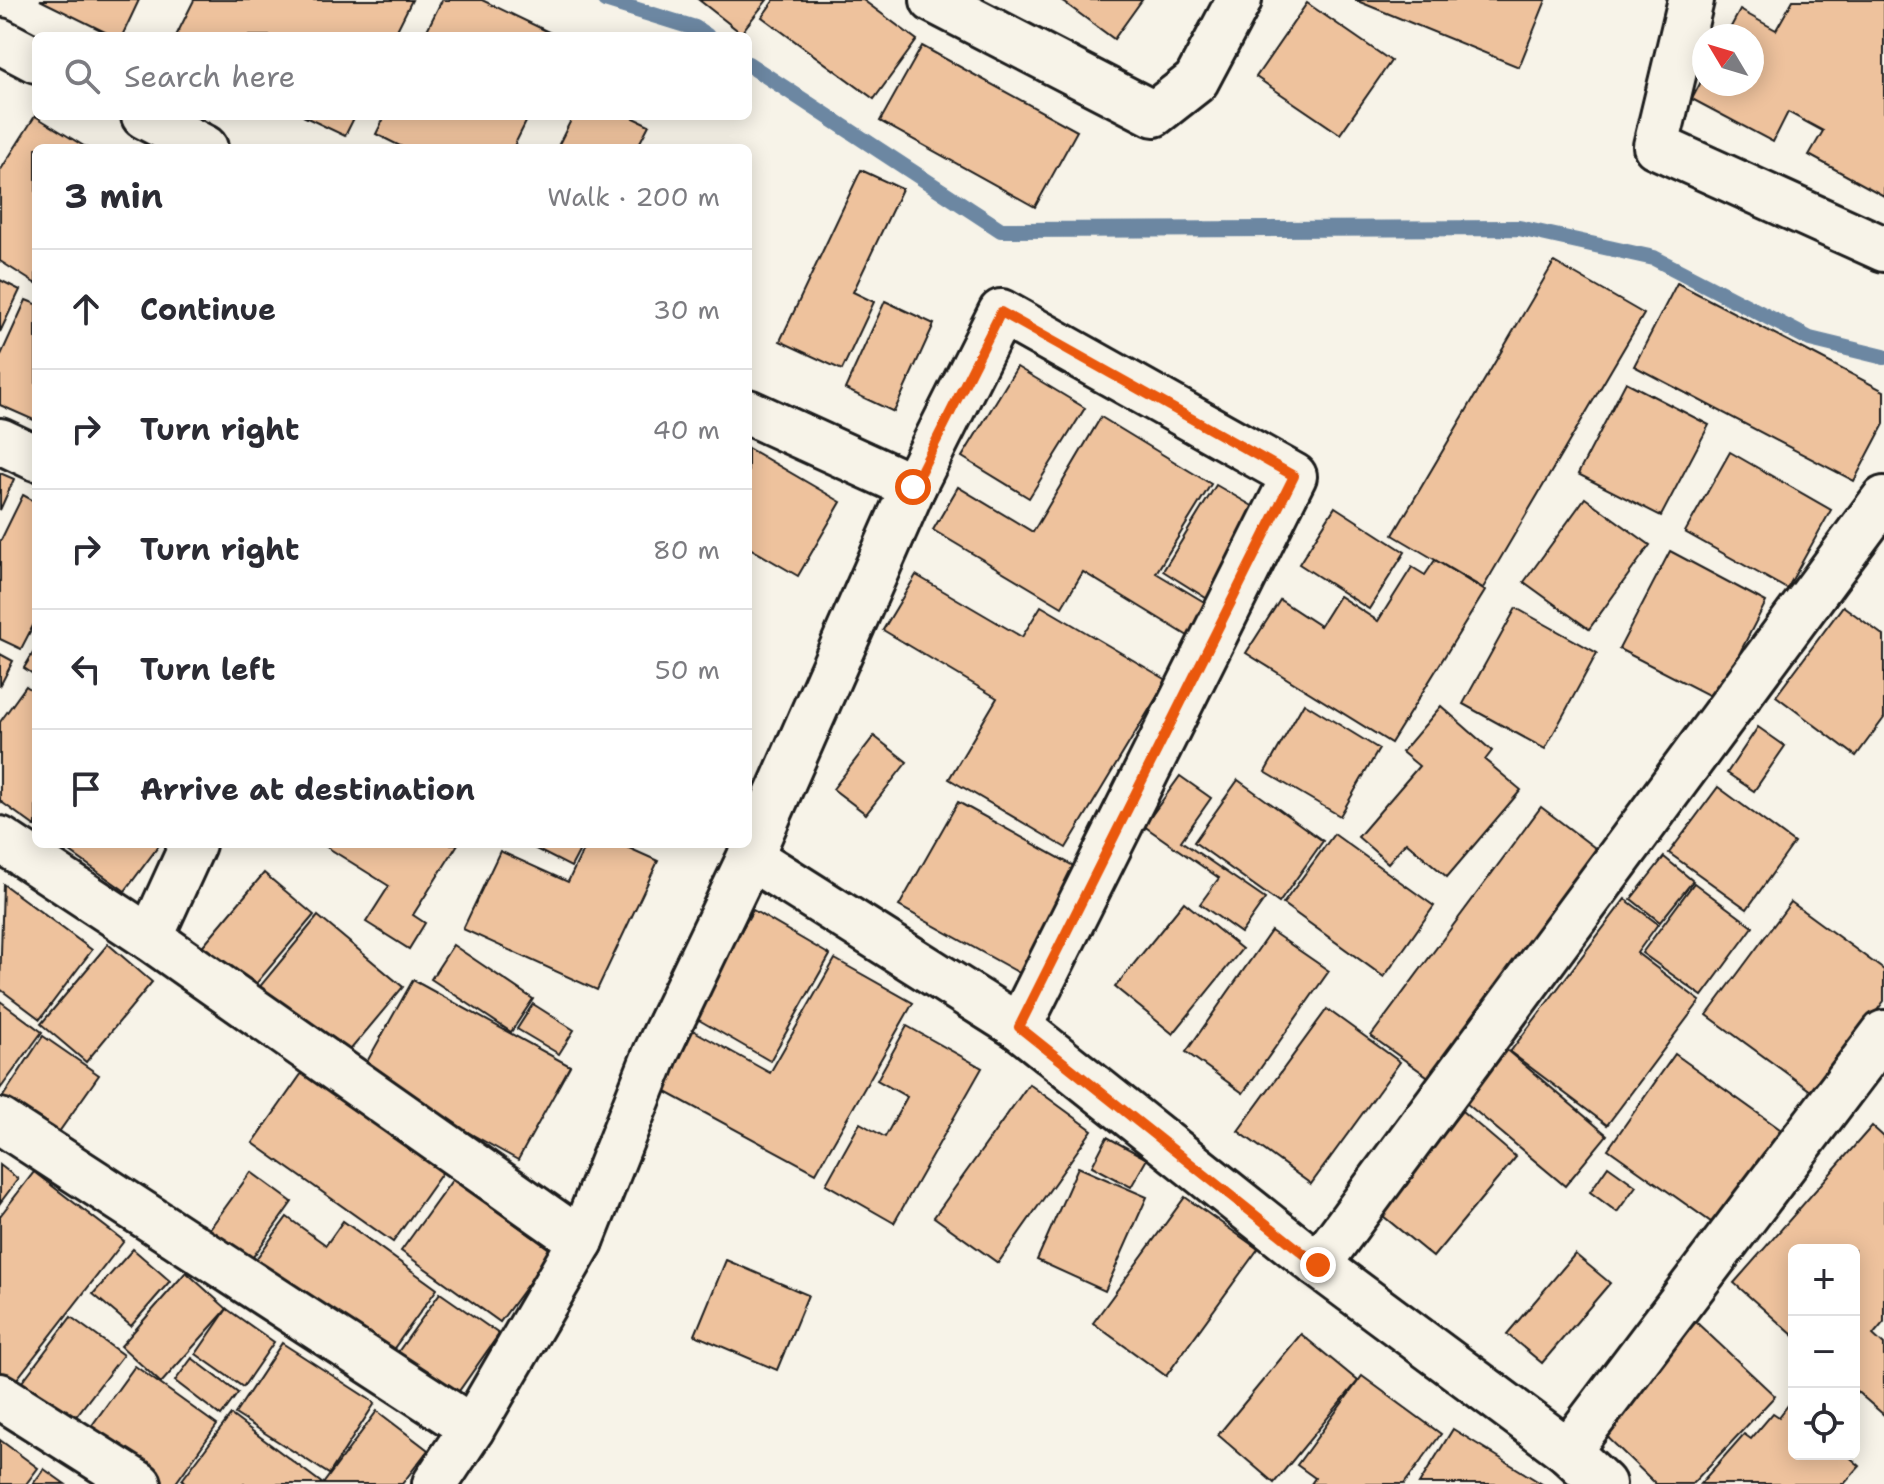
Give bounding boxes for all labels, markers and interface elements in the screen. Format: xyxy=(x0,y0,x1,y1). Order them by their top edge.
north arrow xyxy=(1692,24,1764,96)
search box xyxy=(32,32,752,120)
icon: search xyxy=(60,54,104,98)
text: Search here xyxy=(124,56,295,97)
text: 3 min xyxy=(64,173,163,219)
text: Walk · 200 m xyxy=(547,179,720,214)
icon: ahead xyxy=(64,287,108,331)
text: Continue xyxy=(140,289,276,330)
text: 30 m xyxy=(653,292,720,327)
icon: right xyxy=(64,407,108,451)
text: Turn right xyxy=(140,409,299,450)
text: 40 m xyxy=(653,412,720,447)
route start xyxy=(895,469,931,505)
icon: right xyxy=(64,527,108,571)
text: Turn right xyxy=(140,529,299,570)
text: 80 m xyxy=(653,532,720,567)
icon: left xyxy=(64,647,108,691)
text: Turn left xyxy=(140,649,275,690)
text: 50 m xyxy=(655,652,720,687)
icon: arrive xyxy=(64,767,108,811)
text: Arrive at destination xyxy=(140,769,475,810)
map controls xyxy=(1788,1244,1860,1460)
button: + xyxy=(1788,1244,1860,1316)
route end xyxy=(1300,1247,1336,1283)
button: − xyxy=(1788,1316,1860,1388)
button: locate xyxy=(1788,1388,1860,1460)

